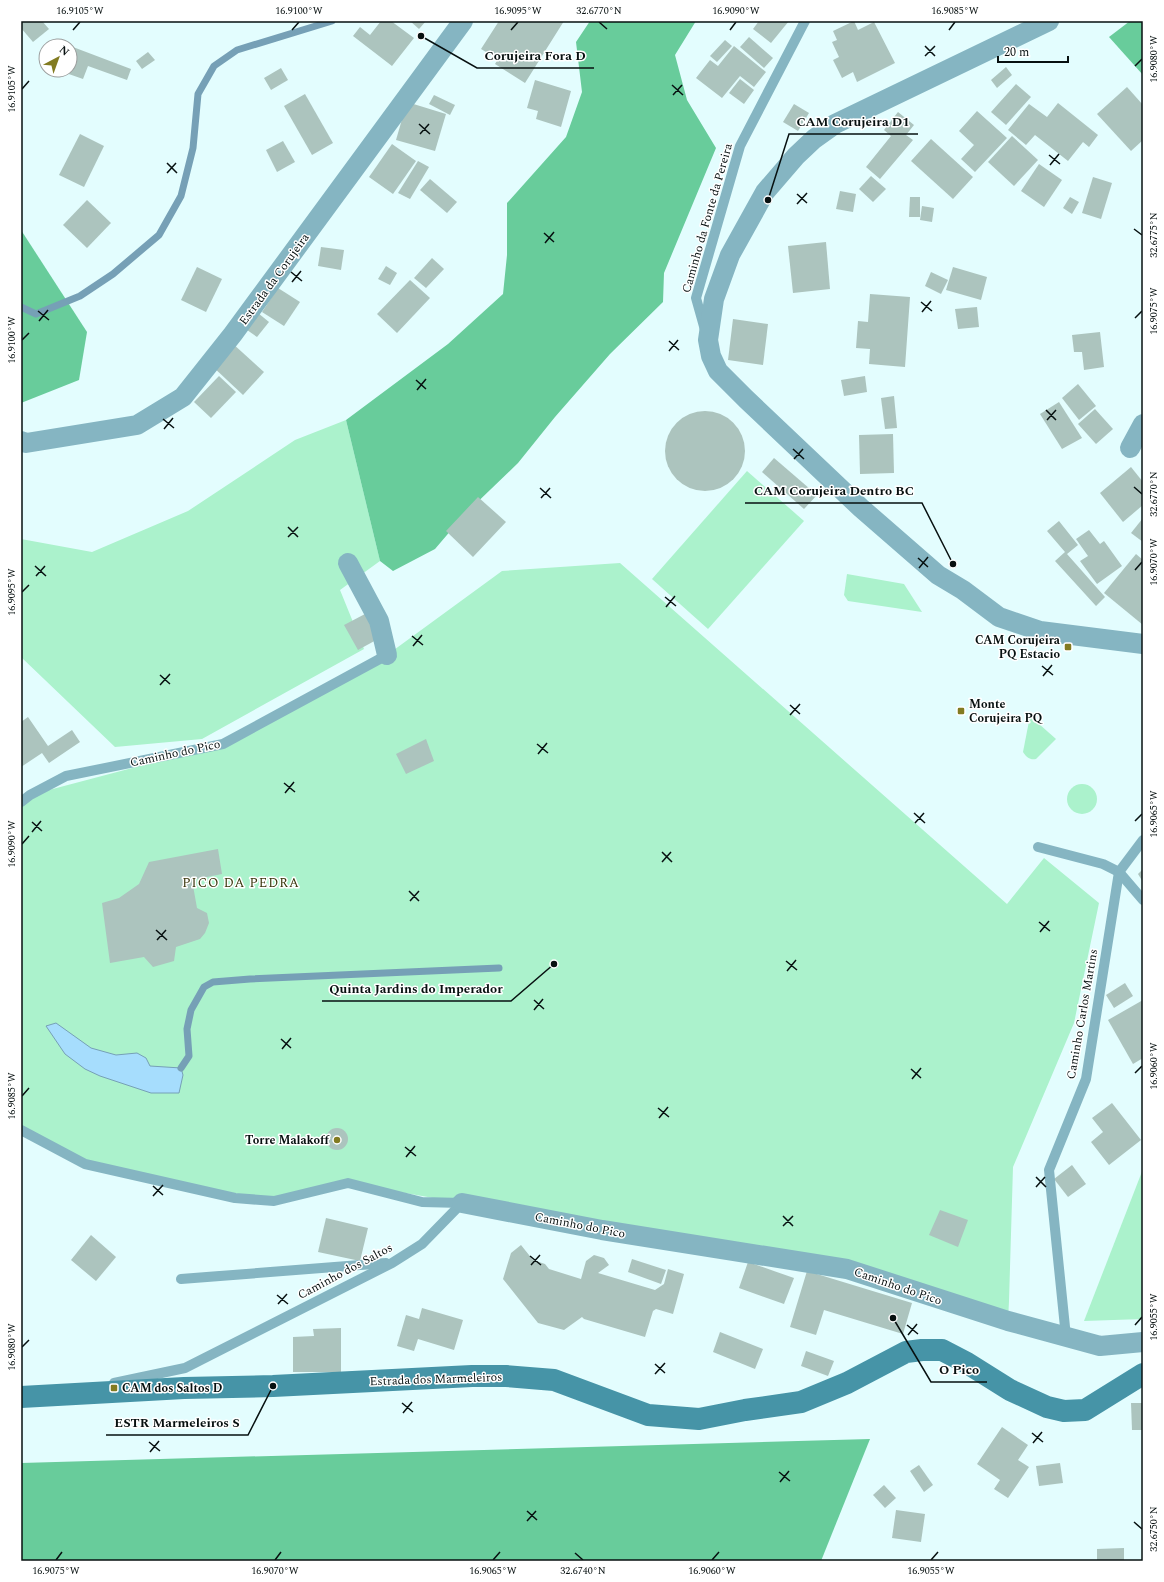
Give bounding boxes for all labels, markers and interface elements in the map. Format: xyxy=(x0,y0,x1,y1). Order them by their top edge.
text: 16.9105°W xyxy=(56,3,104,19)
text: 16.9100°W xyxy=(275,3,323,19)
text: 16.9095°W xyxy=(494,3,542,19)
text: 32.6770°N xyxy=(576,3,622,19)
text: 16.9090°W xyxy=(712,3,760,19)
text: 16.9085°W xyxy=(931,3,979,19)
text: 16.9080°W xyxy=(1146,35,1162,83)
north arrow xyxy=(38,38,78,78)
scale bar xyxy=(998,38,1068,64)
text: N xyxy=(55,41,73,60)
callout: Corujeira Fora D xyxy=(477,43,594,68)
text: 20 m xyxy=(1004,43,1029,62)
text: Corujeira Fora D xyxy=(484,46,586,66)
text: 16.9105°W xyxy=(4,65,20,113)
callout: CAM Corujeira D1 xyxy=(789,109,918,134)
text: CAM Corujeira D1 xyxy=(796,112,910,132)
street label: Caminho da Fonte da Pereira xyxy=(677,141,738,295)
text: 32.6775°N xyxy=(1146,212,1162,258)
street label: Estrada da Corujeira xyxy=(234,229,314,329)
text: 16.9075°W xyxy=(1146,287,1162,335)
text: 16.9100°W xyxy=(4,316,20,364)
text: 32.6770°N xyxy=(1146,471,1162,517)
callout: CAM Corujeira Dentro BC xyxy=(745,478,922,503)
text: CAM Corujeira Dentro BC xyxy=(754,481,914,501)
text: 16.9070°W xyxy=(1146,538,1162,586)
text: 16.9095°W xyxy=(4,568,20,616)
place label: CAM Corujeira PQ Estacio xyxy=(975,631,1061,664)
marker: CAM Corujeira PQ Estacio xyxy=(1063,642,1073,652)
place label: Monte Corujeira PQ xyxy=(969,695,1043,728)
marker: Monte Corujeira PQ xyxy=(956,706,966,716)
street label: Caminho do Pico xyxy=(128,735,222,772)
text: 16.9065°W xyxy=(1146,790,1162,838)
text: 16.9090°W xyxy=(4,820,20,868)
district label: PICO DA PEDRA xyxy=(182,873,300,893)
street label: Caminho Carlos Martins xyxy=(1062,947,1103,1081)
callout: Quinta Jardins do Imperador xyxy=(322,976,511,1001)
text: Quinta Jardins do Imperador xyxy=(329,979,503,999)
text: 16.9060°W xyxy=(1146,1042,1162,1090)
text: 16.9085°W xyxy=(4,1072,20,1120)
place label: Torre Malakoff xyxy=(245,1131,330,1150)
marker: Torre Malakoff xyxy=(332,1135,342,1145)
street label: Caminho do Pico xyxy=(533,1207,627,1244)
street label: Caminho dos Saltos xyxy=(294,1238,396,1305)
street label: Caminho do Pico xyxy=(851,1263,944,1310)
text: 16.9055°W xyxy=(1146,1293,1162,1341)
text: 16.9080°W xyxy=(4,1323,20,1371)
callout: O Pico xyxy=(931,1357,987,1382)
text: O Pico xyxy=(939,1360,979,1380)
street label: Estrada dos Marmeleiros xyxy=(369,1368,503,1391)
place label: CAM dos Saltos D xyxy=(122,1379,223,1398)
marker: CAM dos Saltos D xyxy=(109,1383,119,1393)
callout: ESTR Marmeleiros S xyxy=(106,1410,248,1435)
text: ESTR Marmeleiros S xyxy=(114,1413,240,1433)
text: 32.6750°N xyxy=(1146,1506,1162,1552)
text: 16.9075°W xyxy=(32,1563,80,1579)
text: 16.9070°W xyxy=(251,1563,299,1579)
text: 16.9065°W xyxy=(469,1563,517,1579)
text: 32.6740°N xyxy=(560,1563,606,1579)
text: 16.9060°W xyxy=(688,1563,736,1579)
text: 16.9055°W xyxy=(907,1563,955,1579)

